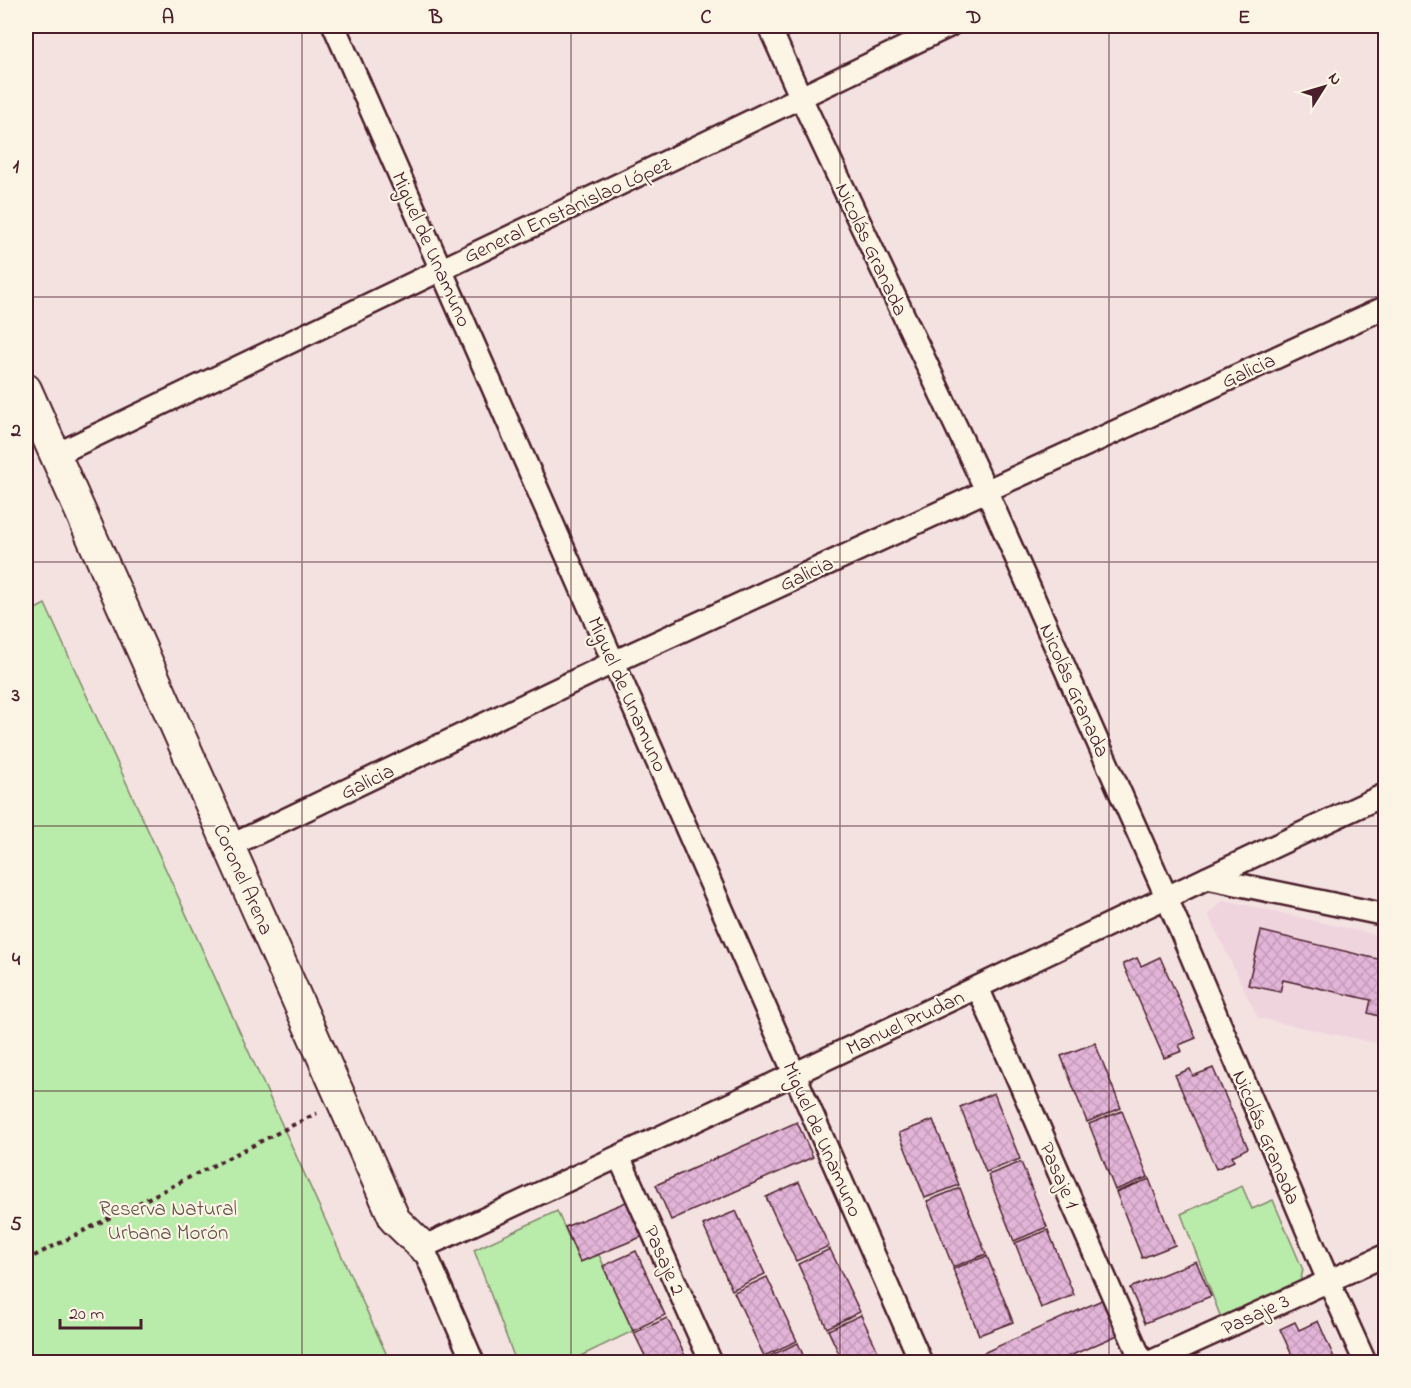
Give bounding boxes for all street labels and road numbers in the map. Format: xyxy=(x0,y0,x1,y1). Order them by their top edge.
street label: General Enstanislao López xyxy=(459,150,676,272)
street label: Miguel de Unamuno xyxy=(381,167,478,333)
street label: Nicolás Granada xyxy=(826,178,914,321)
street label: Galicia xyxy=(1217,346,1281,397)
street label: Galicia xyxy=(775,549,839,600)
street label: Miguel de Unamuno xyxy=(577,612,674,778)
street label: Nicolás Granada xyxy=(1030,619,1116,762)
street label: Galicia xyxy=(336,757,400,809)
street label: Coronel Arena xyxy=(204,819,280,940)
street label: Manuel Prudan xyxy=(842,983,970,1064)
street label: Miguel de Unamuno xyxy=(772,1057,869,1223)
street label: Nicolás Granada xyxy=(1223,1066,1307,1210)
street label: Pasaje 1 xyxy=(1030,1138,1086,1214)
street label: Pasaje 2 xyxy=(635,1221,692,1301)
street label: Pasaje 3 xyxy=(1217,1287,1295,1345)

